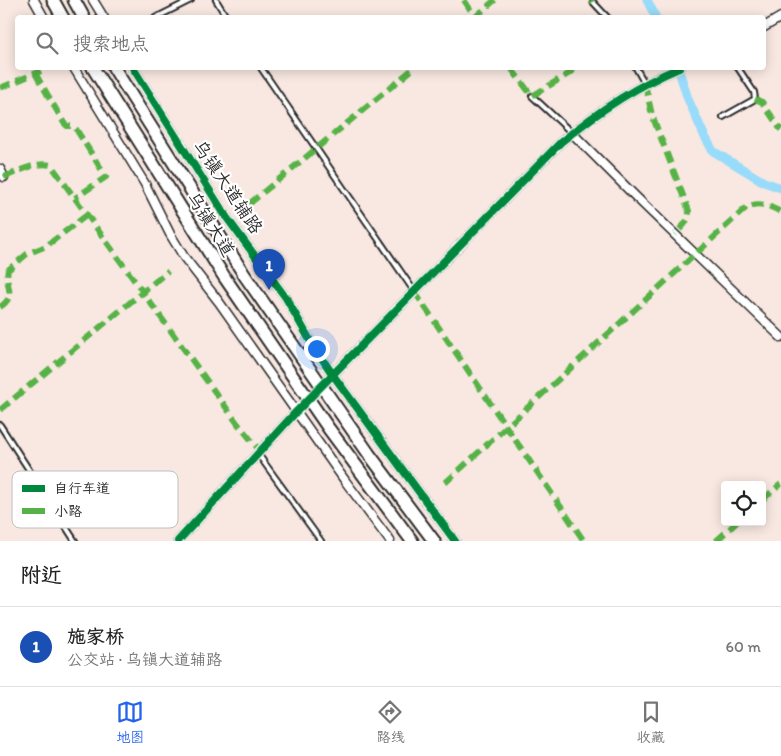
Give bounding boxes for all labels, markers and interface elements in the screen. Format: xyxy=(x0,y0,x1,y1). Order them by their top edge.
search box xyxy=(15,15,766,70)
icon: search xyxy=(33,29,61,57)
text: 搜索地点 xyxy=(73,32,149,55)
street label: 乌镇大道辅路 xyxy=(189,136,267,238)
street label: 乌镇大道 xyxy=(183,188,239,260)
pin: 1 xyxy=(253,249,285,290)
your location xyxy=(304,336,330,362)
legend xyxy=(12,471,178,528)
text: 自行车道 xyxy=(54,480,110,497)
map controls xyxy=(721,481,766,526)
button: locate xyxy=(721,481,766,526)
text: 小路 xyxy=(54,503,82,520)
text: 附近 xyxy=(20,562,62,587)
text: 施家桥 xyxy=(67,625,124,648)
text: 1 xyxy=(32,637,40,656)
text: 60 m xyxy=(726,637,761,656)
text: 公交站 · 乌镇大道辅路 xyxy=(67,650,222,669)
tab: 地图 xyxy=(116,698,144,746)
tab: 路线 xyxy=(376,698,404,746)
tab: 收藏 xyxy=(637,698,665,746)

